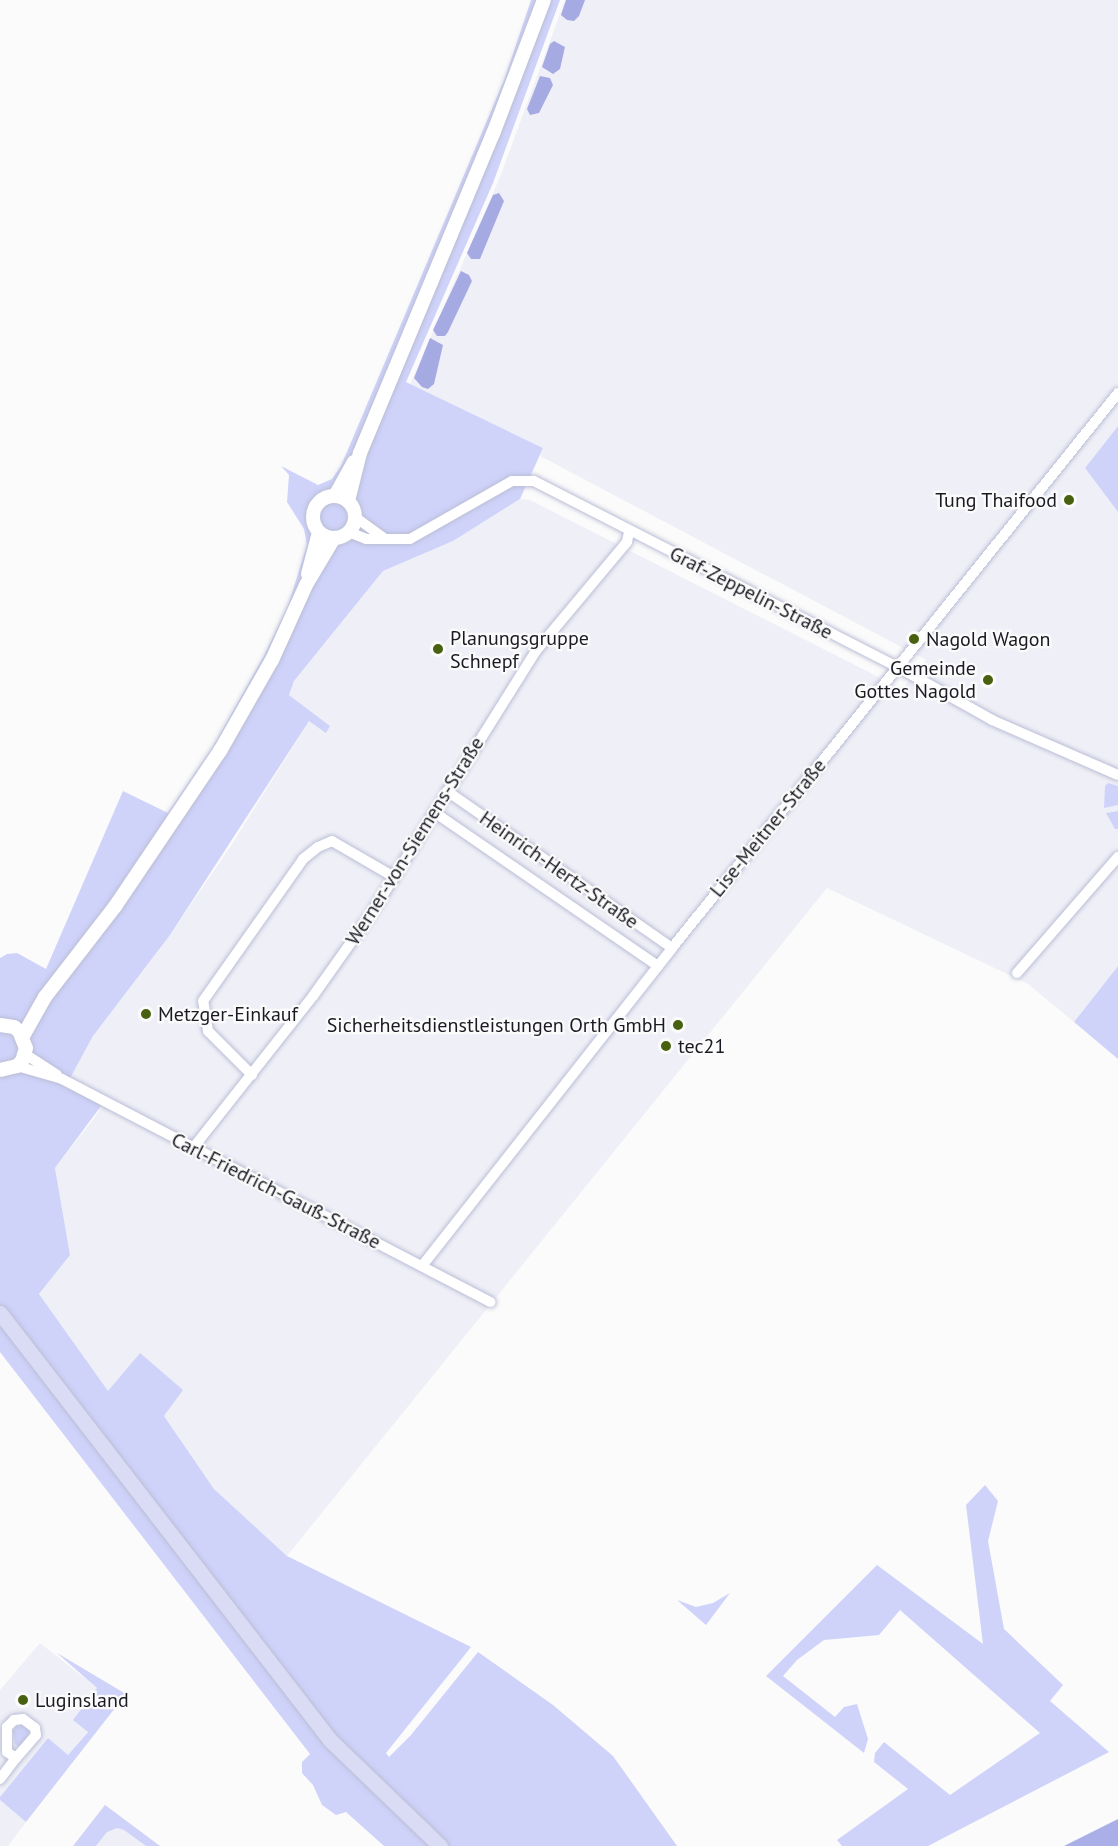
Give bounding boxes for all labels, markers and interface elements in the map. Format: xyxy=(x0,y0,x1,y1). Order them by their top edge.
place label: Tung Thaifood xyxy=(935,488,1057,512)
marker: Tung Thaifood xyxy=(1062,493,1076,507)
street label: Graf-Zeppelin-Straße xyxy=(666,542,836,644)
place label: Planungsgruppe Schnepf xyxy=(450,626,589,673)
place label: Nagold Wagon xyxy=(926,627,1051,651)
marker: Nagold Wagon xyxy=(907,632,921,646)
marker: Planungsgruppe Schnepf xyxy=(431,642,445,656)
place label: Gemeinde Gottes Nagold xyxy=(854,656,976,703)
marker: Gemeinde Gottes Nagold xyxy=(981,673,995,687)
street label: Werner-von-Siemens-Straße xyxy=(341,732,489,950)
street label: Lise-Meitner-Straße xyxy=(705,754,831,902)
street label: Heinrich-Hertz-Straße xyxy=(475,806,643,934)
place label: Metzger-Einkauf xyxy=(158,1002,298,1026)
marker: Metzger-Einkauf xyxy=(139,1007,153,1021)
place label: Sicherheitsdienstleistungen Orth GmbH xyxy=(327,1013,666,1037)
marker: Sicherheitsdienstleistungen Orth GmbH xyxy=(671,1018,685,1032)
place label: tec21 xyxy=(678,1034,725,1058)
marker: tec21 xyxy=(659,1039,673,1053)
street label: Carl-Friedrich-Gauß-Straße xyxy=(167,1128,385,1254)
place label: Luginsland xyxy=(35,1688,129,1712)
marker: Luginsland xyxy=(16,1693,30,1707)

